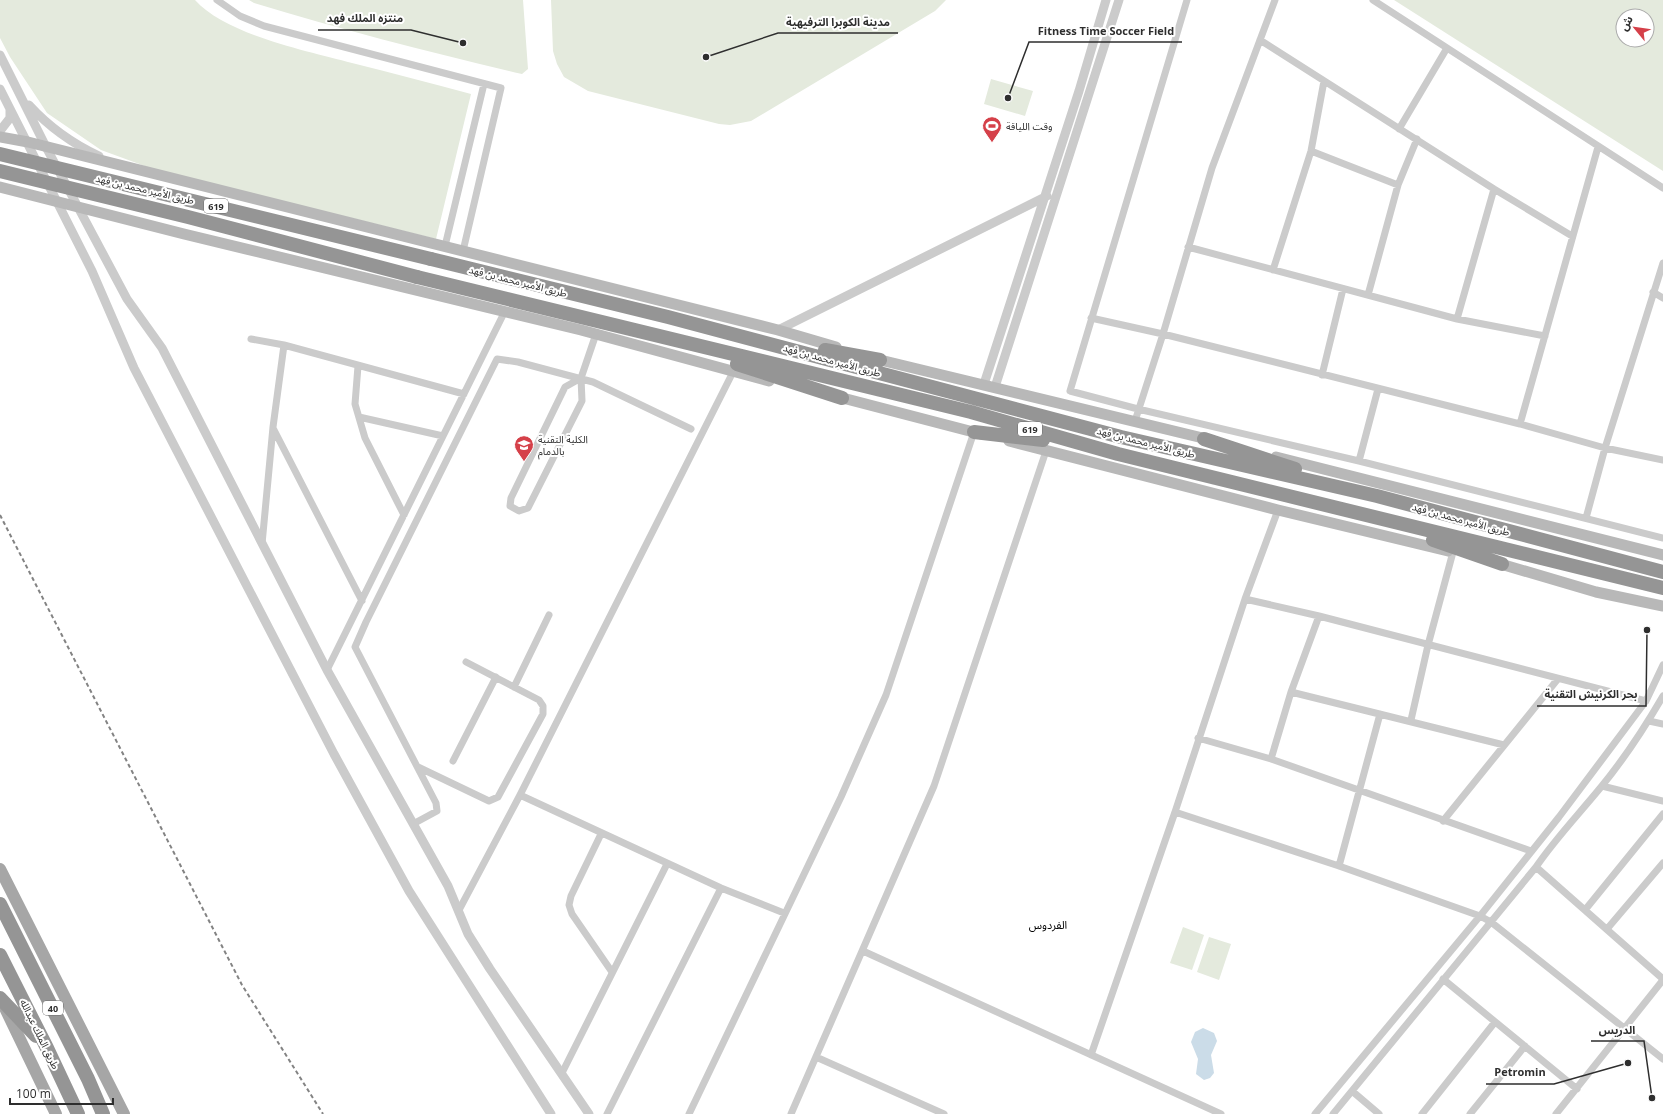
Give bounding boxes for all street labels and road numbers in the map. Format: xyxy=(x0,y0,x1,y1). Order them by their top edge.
street label: طريق الأمير محمد بن فهد xyxy=(94,171,196,207)
road number: 619 xyxy=(204,199,228,213)
street label: طريق الأمير محمد بن فهد xyxy=(467,262,569,300)
street label: طريق الأمير محمد بن فهد xyxy=(782,340,883,380)
road number: 619 xyxy=(1018,422,1042,436)
street label: طريق الأمير محمد بن فهد xyxy=(1095,423,1197,461)
street label: طريق الأمير محمد بن فهد xyxy=(1411,499,1512,539)
street label: طريق الملك عبدالله xyxy=(17,997,63,1072)
road number: 40 xyxy=(43,1001,63,1015)

